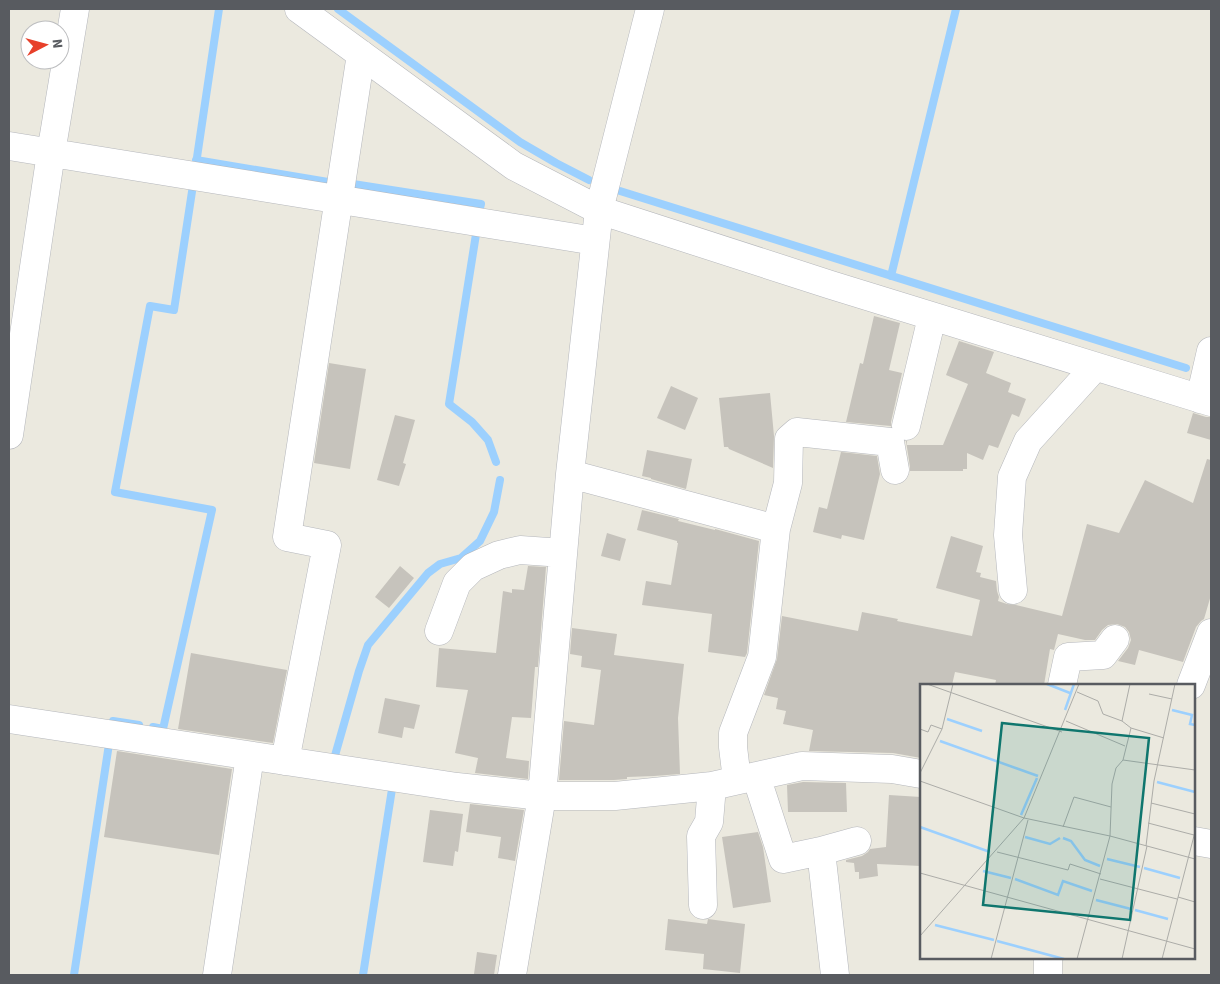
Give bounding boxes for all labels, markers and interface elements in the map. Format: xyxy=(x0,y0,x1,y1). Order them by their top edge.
north arrow xyxy=(20,20,70,70)
text: N xyxy=(47,38,67,49)
inset map xyxy=(920,684,1195,959)

